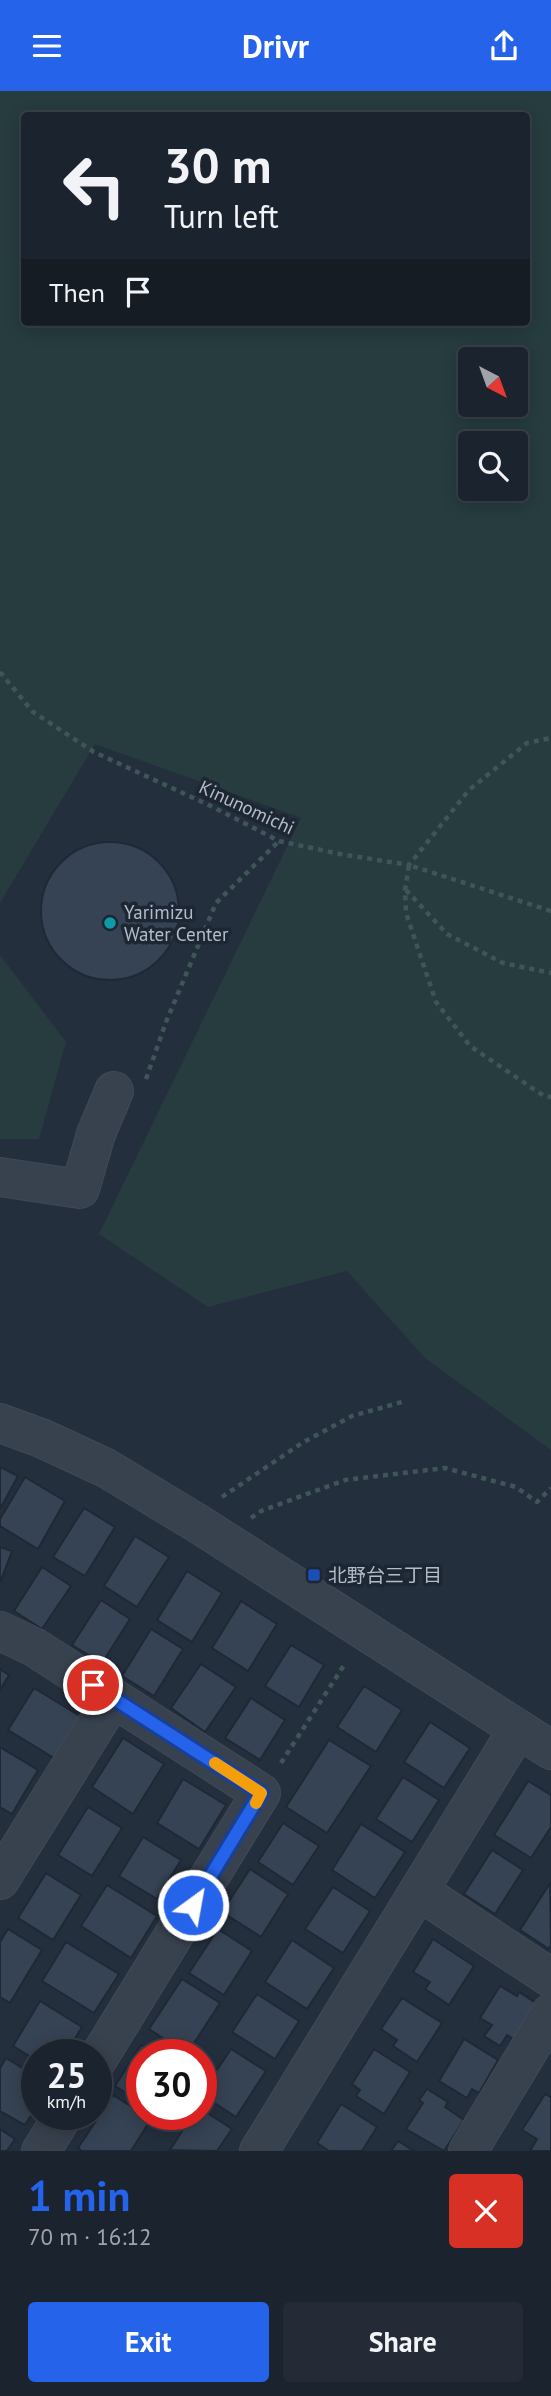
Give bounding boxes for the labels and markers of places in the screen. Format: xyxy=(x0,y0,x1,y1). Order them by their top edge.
place label: Yarimizu Water Center xyxy=(124,900,229,946)
marker: Yarimizu Water Center xyxy=(102,915,118,931)
place label: 北野台三丁目 xyxy=(328,1563,442,1587)
marker: 北野台三丁目 xyxy=(306,1567,322,1583)
pin xyxy=(63,1655,123,1715)

